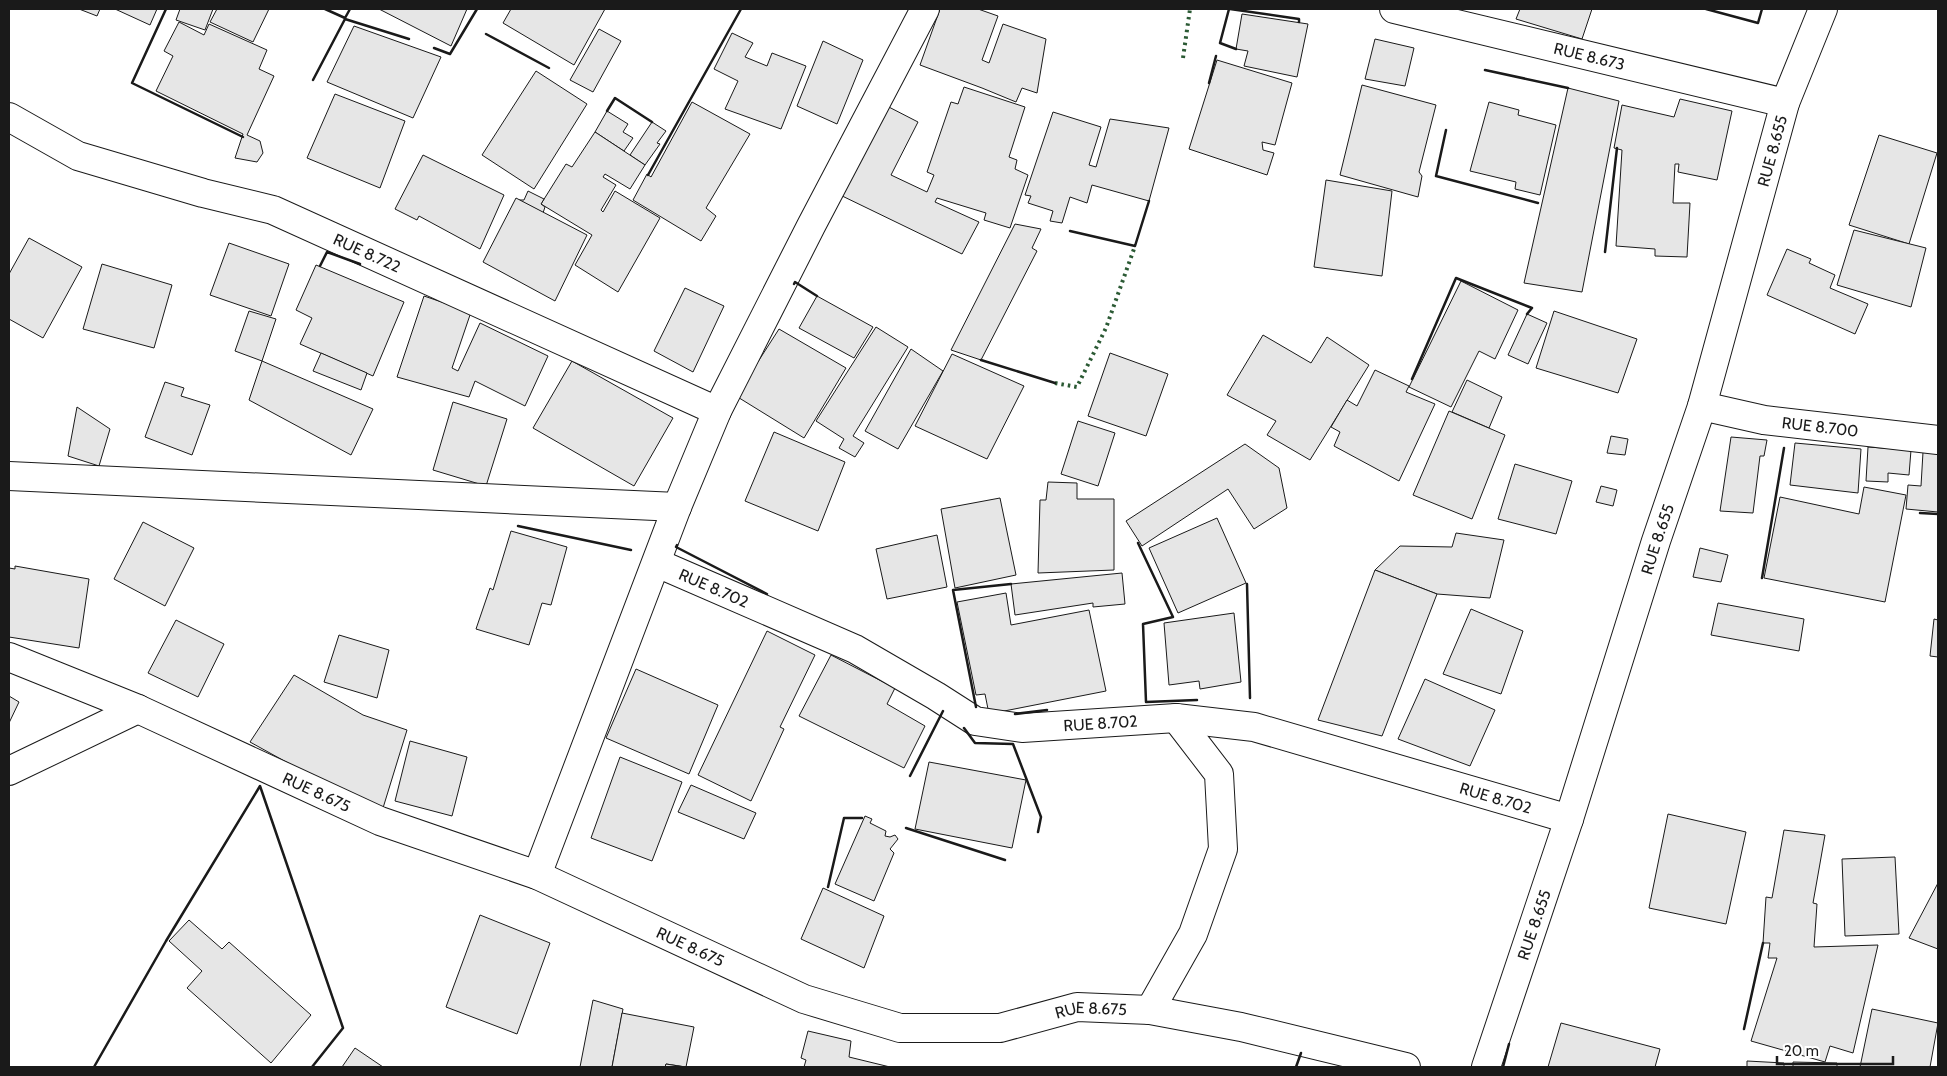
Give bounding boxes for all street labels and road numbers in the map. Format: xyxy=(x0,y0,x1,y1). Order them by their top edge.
street label: RUE 8.673 xyxy=(1552,38,1627,74)
street label: RUE 8.655 xyxy=(1753,113,1791,189)
street label: RUE 8.722 xyxy=(331,229,404,276)
street label: RUE 8.700 xyxy=(1781,413,1859,440)
street label: RUE 8.655 xyxy=(1637,501,1677,577)
street label: RUE 8.702 xyxy=(676,564,752,611)
street label: RUE 8.702 xyxy=(1063,711,1138,735)
street label: RUE 8.675 xyxy=(280,768,354,816)
street label: RUE 8.702 xyxy=(1457,778,1534,817)
street label: RUE 8.655 xyxy=(1513,887,1554,962)
street label: RUE 8.675 xyxy=(654,922,727,970)
street label: RUE 8.675 xyxy=(1053,997,1127,1022)

